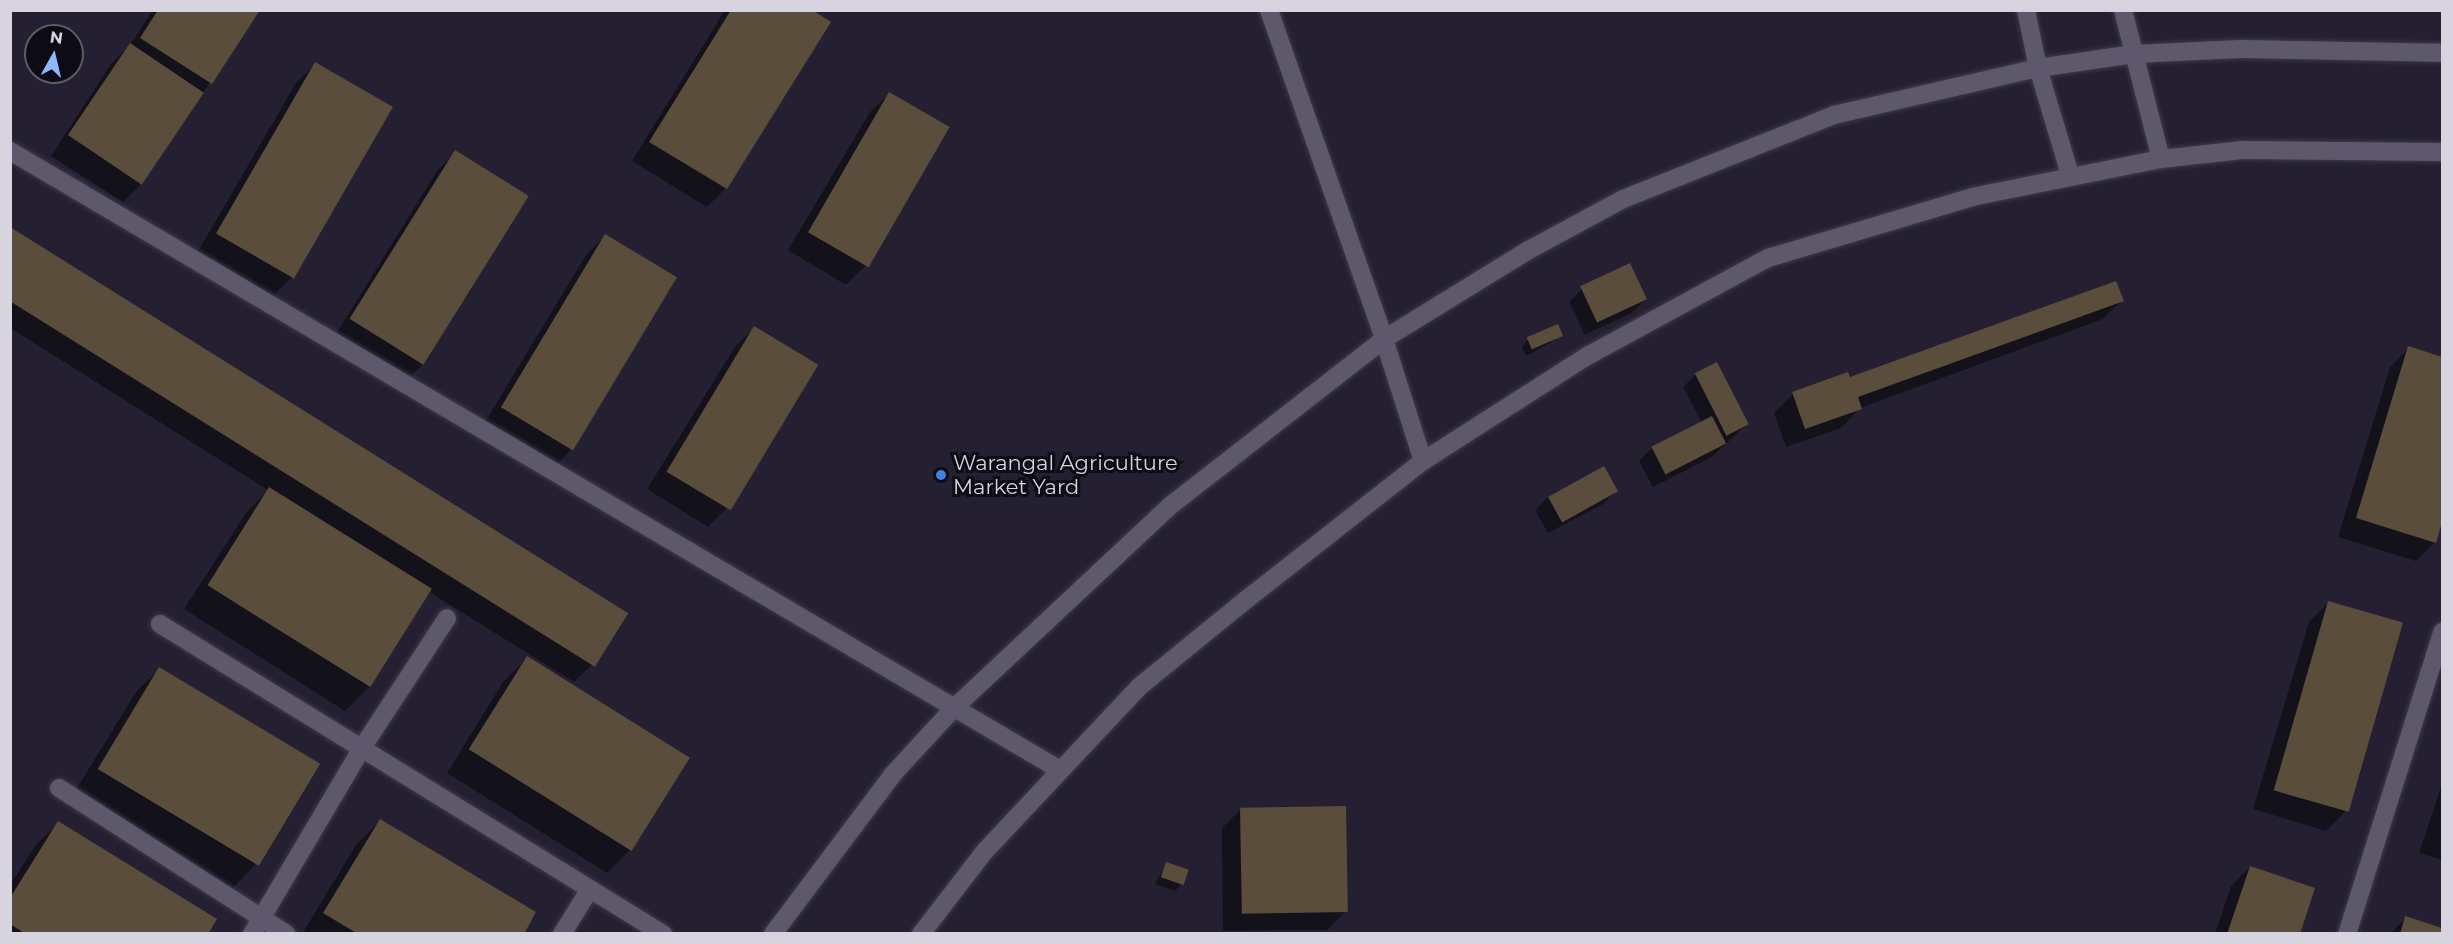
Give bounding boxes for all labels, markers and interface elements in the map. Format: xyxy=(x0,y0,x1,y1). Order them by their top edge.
north arrow xyxy=(24,24,84,84)
text: N xyxy=(49,27,64,48)
place label: Warangal Agriculture Market Yard xyxy=(953,450,1178,500)
marker: Warangal Agriculture Market Yard xyxy=(934,468,948,482)

